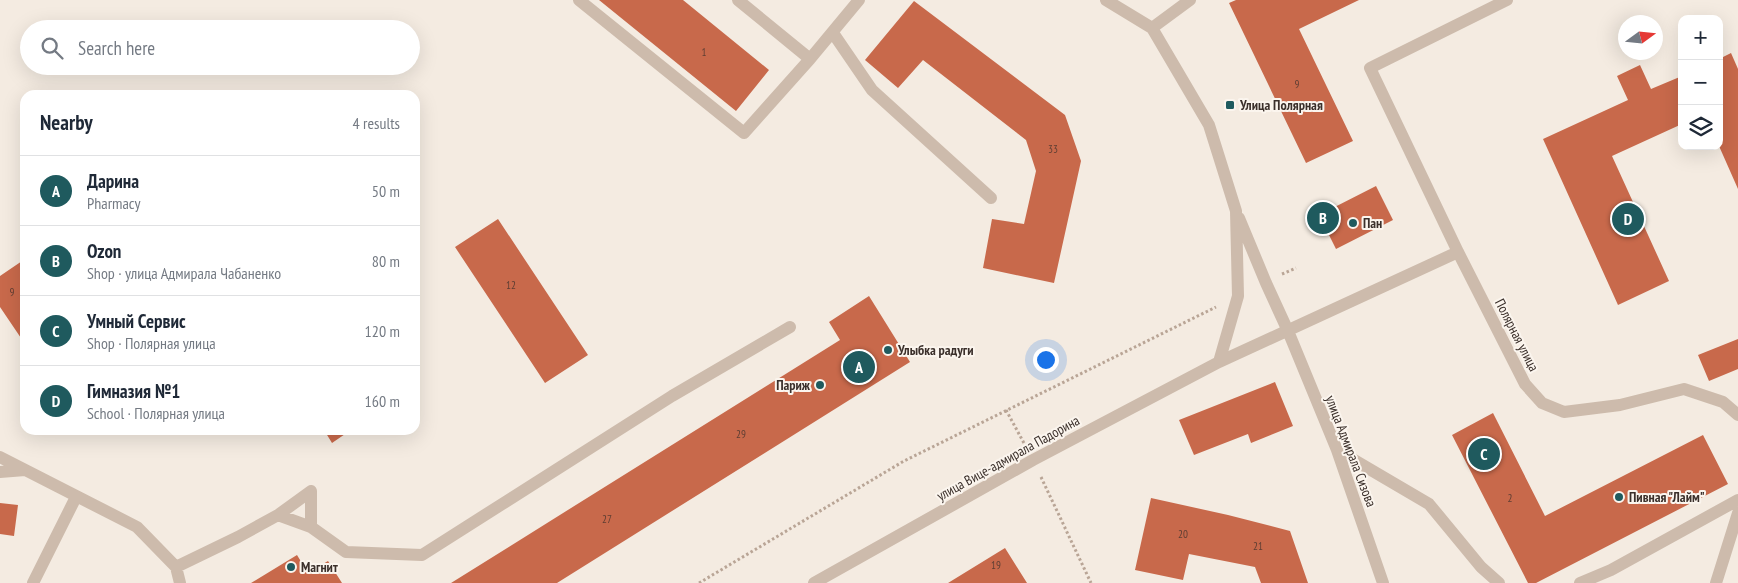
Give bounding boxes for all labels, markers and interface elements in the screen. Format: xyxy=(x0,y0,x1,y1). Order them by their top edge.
north arrow xyxy=(1618,15,1663,60)
map controls xyxy=(1678,15,1723,150)
button: + xyxy=(1678,15,1723,60)
search box xyxy=(20,20,420,75)
icon: search xyxy=(38,34,66,62)
text: Search here xyxy=(78,36,155,60)
house number: 1 xyxy=(702,45,707,59)
button: − xyxy=(1678,60,1723,105)
house number: 9 xyxy=(1295,77,1300,91)
place label: Улица Полярная xyxy=(1239,96,1323,114)
marker: Улица Полярная xyxy=(1224,99,1236,111)
button: layers xyxy=(1678,105,1723,150)
text: Nearby xyxy=(40,109,93,136)
text: 4 results xyxy=(353,113,400,133)
house number: 33 xyxy=(1048,142,1058,156)
text: Дарина xyxy=(87,169,139,193)
text: A xyxy=(52,181,60,201)
text: 50 m xyxy=(372,181,400,201)
text: Pharmacy xyxy=(87,193,140,213)
pin: B xyxy=(1307,199,1339,237)
pin: D xyxy=(1612,200,1644,238)
place label: Пан xyxy=(1363,214,1382,232)
marker: Пан xyxy=(1347,217,1359,229)
text: Ozon xyxy=(87,239,121,263)
text: B xyxy=(52,251,60,271)
text: 80 m xyxy=(372,251,400,271)
text: Shop · улица Адмирала Чабаненко xyxy=(87,263,281,283)
house number: 12 xyxy=(506,278,516,292)
house number: 9 xyxy=(10,285,15,299)
street label: Полярная улица xyxy=(1491,296,1543,374)
text: Умный Сервис xyxy=(87,309,186,333)
text: C xyxy=(52,321,60,341)
text: 120 m xyxy=(365,321,400,341)
text: Shop · Полярная улица xyxy=(87,333,216,353)
place label: Улыбка радуги xyxy=(897,341,974,359)
marker: Улыбка радуги xyxy=(882,344,894,356)
your location xyxy=(1033,347,1059,373)
pin: A xyxy=(843,348,875,386)
place label: Париж xyxy=(776,376,811,394)
text: Гимназия №1 xyxy=(87,379,180,403)
marker: Париж xyxy=(814,379,826,391)
text: D xyxy=(52,391,60,411)
text: 160 m xyxy=(365,391,400,411)
street label: улица Адмирала Сизова xyxy=(1321,393,1381,509)
text: School · Полярная улица xyxy=(87,403,225,423)
street label: улица Вице-адмирала Падорина xyxy=(933,411,1083,505)
house number: 29 xyxy=(736,427,746,441)
pin: C xyxy=(1468,435,1500,473)
place label: Пивная "Лайм" xyxy=(1629,488,1705,506)
house number: 2 xyxy=(1508,491,1513,505)
marker: Пивная "Лайм" xyxy=(1613,491,1625,503)
house number: 27 xyxy=(602,512,612,526)
house number: 20 xyxy=(1178,527,1188,541)
house number: 21 xyxy=(1253,539,1263,553)
place label: Магнит xyxy=(301,558,338,576)
house number: 19 xyxy=(991,558,1001,572)
marker: Магнит xyxy=(285,561,297,573)

